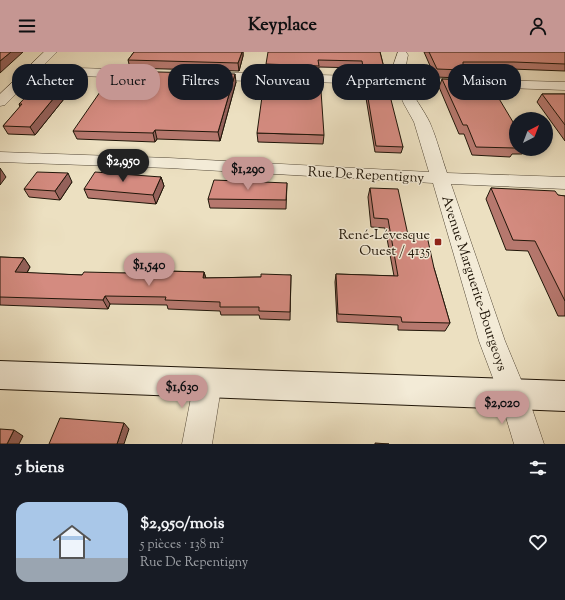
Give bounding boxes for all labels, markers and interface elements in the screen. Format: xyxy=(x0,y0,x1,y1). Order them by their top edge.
text: Keyplace xyxy=(248,13,317,39)
icon: menu xyxy=(16,15,38,37)
icon: person xyxy=(527,15,549,37)
chip: Acheter xyxy=(12,64,88,100)
chip: Louer xyxy=(96,64,160,100)
chip: Filtres xyxy=(168,64,233,100)
chip: Nouveau xyxy=(241,64,324,100)
chip: Appartement xyxy=(332,64,440,100)
chip: Maison xyxy=(448,64,521,100)
north arrow xyxy=(509,112,553,156)
map controls xyxy=(509,112,553,156)
pin: $2,950 xyxy=(90,149,156,183)
text: $2,950 xyxy=(106,153,140,171)
pin: $1,290 xyxy=(215,157,281,191)
text: $1,290 xyxy=(231,161,265,179)
street label: Rue De Repentigny xyxy=(307,163,425,189)
street label: Avenue Marguerite-Bourgeoys xyxy=(435,193,511,374)
place label: René-Lévesque Ouest / 4135 xyxy=(338,226,430,262)
marker: René-Lévesque Ouest / 4135 xyxy=(433,237,443,247)
pin: $1,540 xyxy=(116,253,182,287)
text: $1,540 xyxy=(133,257,165,275)
pin: $1,630 xyxy=(149,375,215,409)
text: $1,630 xyxy=(166,379,198,397)
pin: $2,020 xyxy=(469,391,535,425)
text: $2,020 xyxy=(484,395,520,413)
text: 5 biens xyxy=(16,456,64,480)
icon: filters xyxy=(527,457,549,479)
text: $2,950/mois xyxy=(140,512,224,536)
icon: home xyxy=(48,518,96,566)
icon: heart xyxy=(527,531,549,553)
text: 5 pièces · 138 m² xyxy=(140,536,224,554)
text: Rue De Repentigny xyxy=(140,554,248,572)

